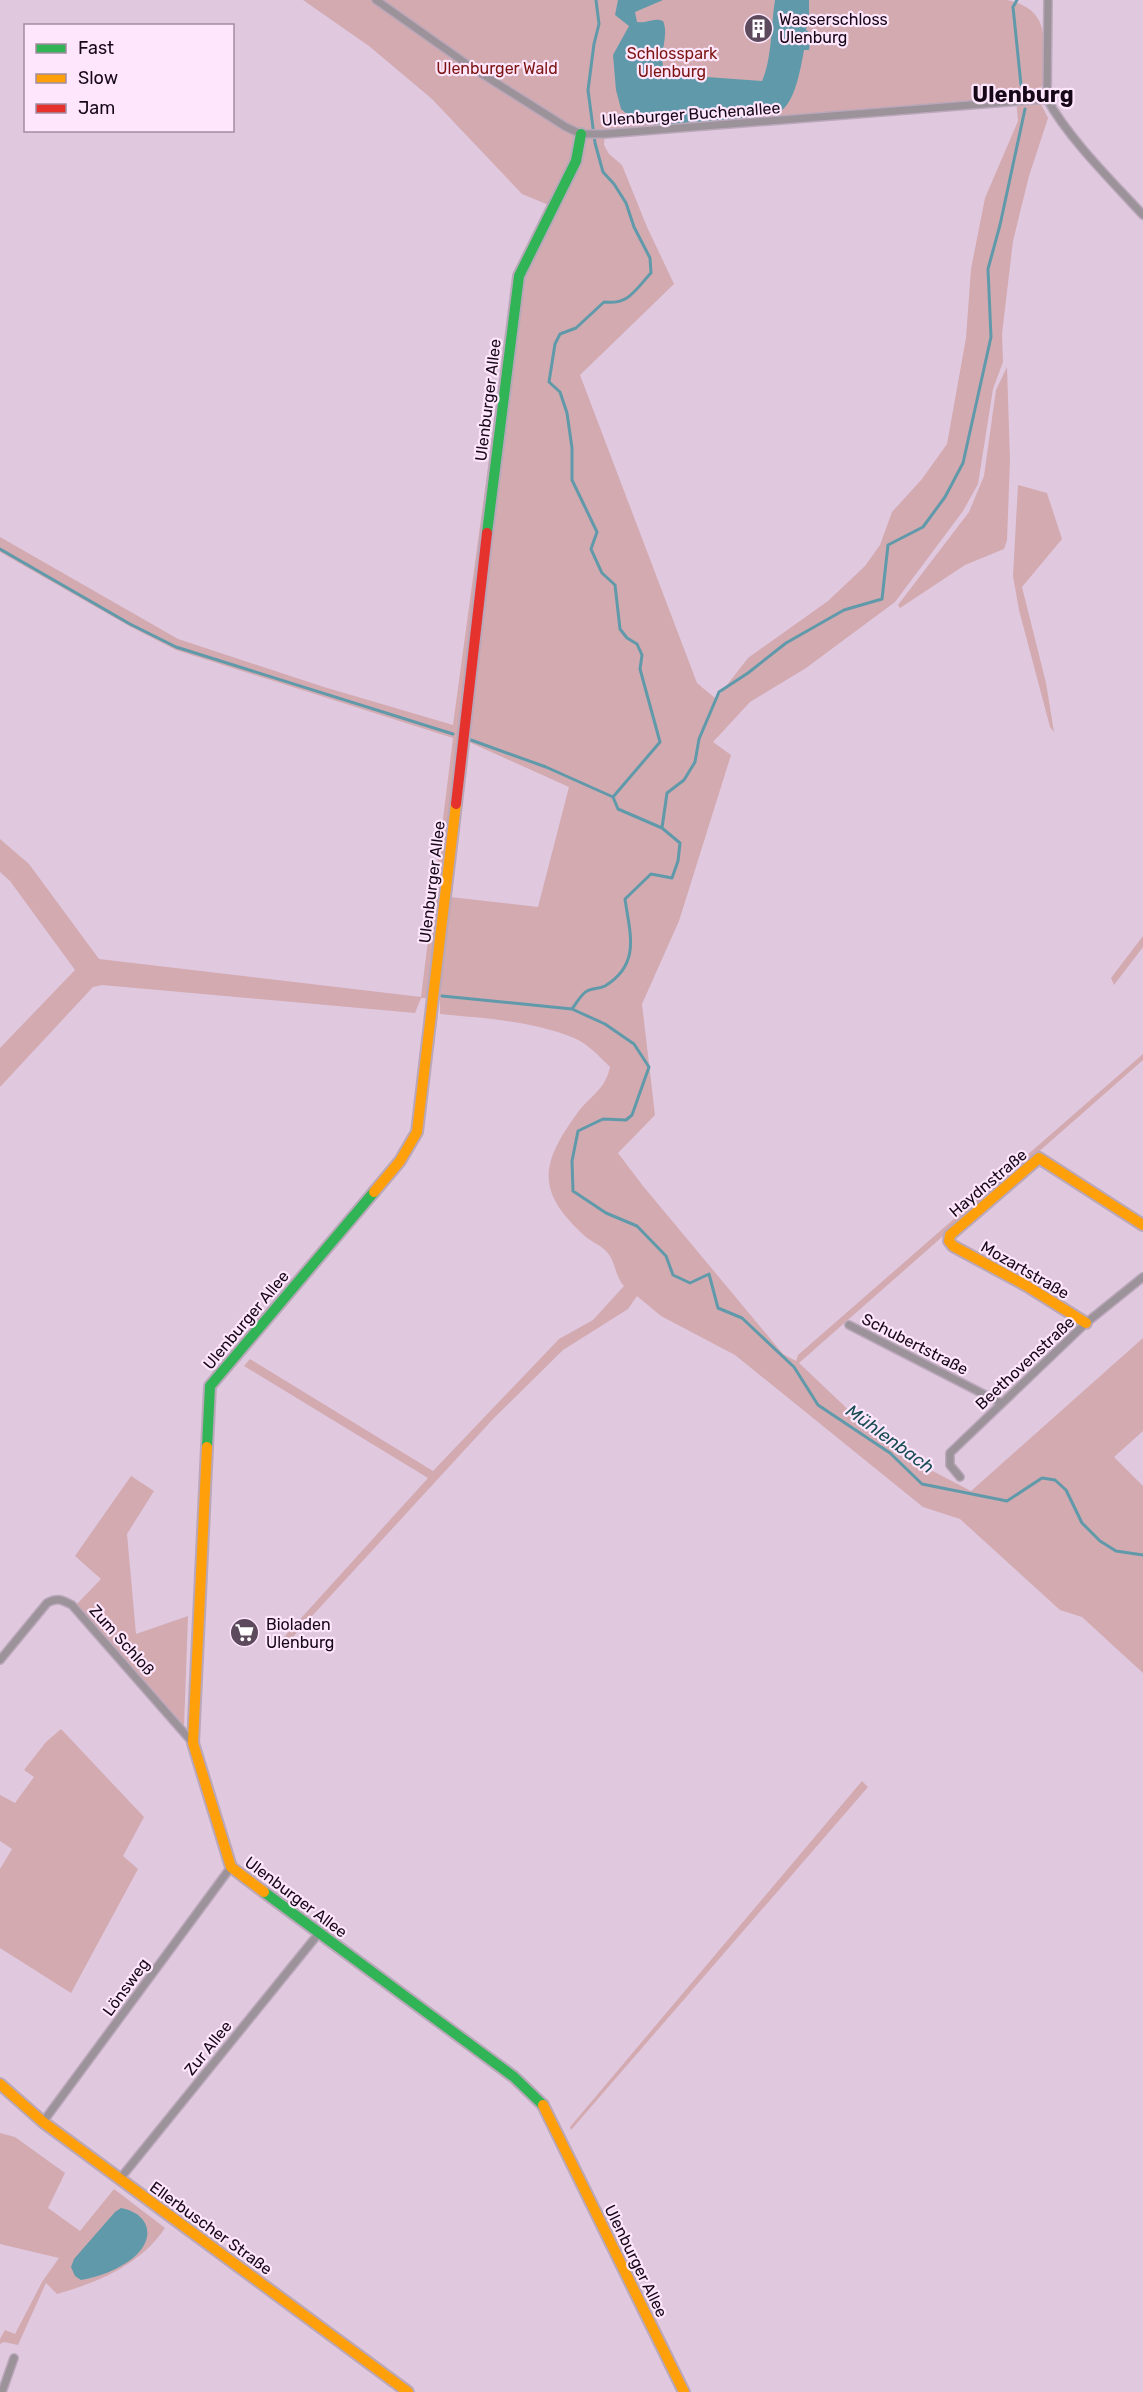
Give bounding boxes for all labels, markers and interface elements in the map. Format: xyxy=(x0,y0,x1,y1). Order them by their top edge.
place label: Wasserschloss Ulenburg xyxy=(779,10,888,47)
building icon: Wasserschloss Ulenburg xyxy=(742,12,774,44)
legend xyxy=(24,24,234,132)
text: Fast xyxy=(78,37,114,59)
park label: Schlosspark Ulenburg xyxy=(627,44,718,81)
park label: Ulenburger Wald xyxy=(436,59,558,78)
text: Slow xyxy=(78,67,118,89)
district label: Ulenburg xyxy=(972,81,1074,108)
text: Jam xyxy=(78,97,115,119)
street label: Ulenburger Buchenallee xyxy=(601,98,781,130)
street label: Ulenburger Allee xyxy=(471,338,505,462)
street label: Ulenburger Allee xyxy=(415,820,449,944)
street label: Haydnstraße xyxy=(945,1145,1031,1221)
street label: Mozartstraße xyxy=(978,1237,1073,1303)
street label: Ulenburger Allee xyxy=(199,1267,293,1373)
street label: Schubertstraße xyxy=(859,1309,971,1379)
street label: Beethovenstraße xyxy=(972,1312,1078,1414)
water label: Mühlenbach xyxy=(842,1400,938,1478)
street label: Zum Schloß xyxy=(85,1601,159,1679)
place label: Bioladen Ulenburg xyxy=(266,1615,334,1652)
supermarket icon: Bioladen Ulenburg xyxy=(229,1617,261,1649)
street label: Ulenburger Allee xyxy=(241,1852,351,1942)
street label: Lönsweg xyxy=(99,1954,153,2020)
street label: Zur Allee xyxy=(180,2017,236,2079)
street label: Ellerbuscher Straße xyxy=(146,2177,276,2279)
street label: Ulenburger Allee xyxy=(601,2202,672,2320)

